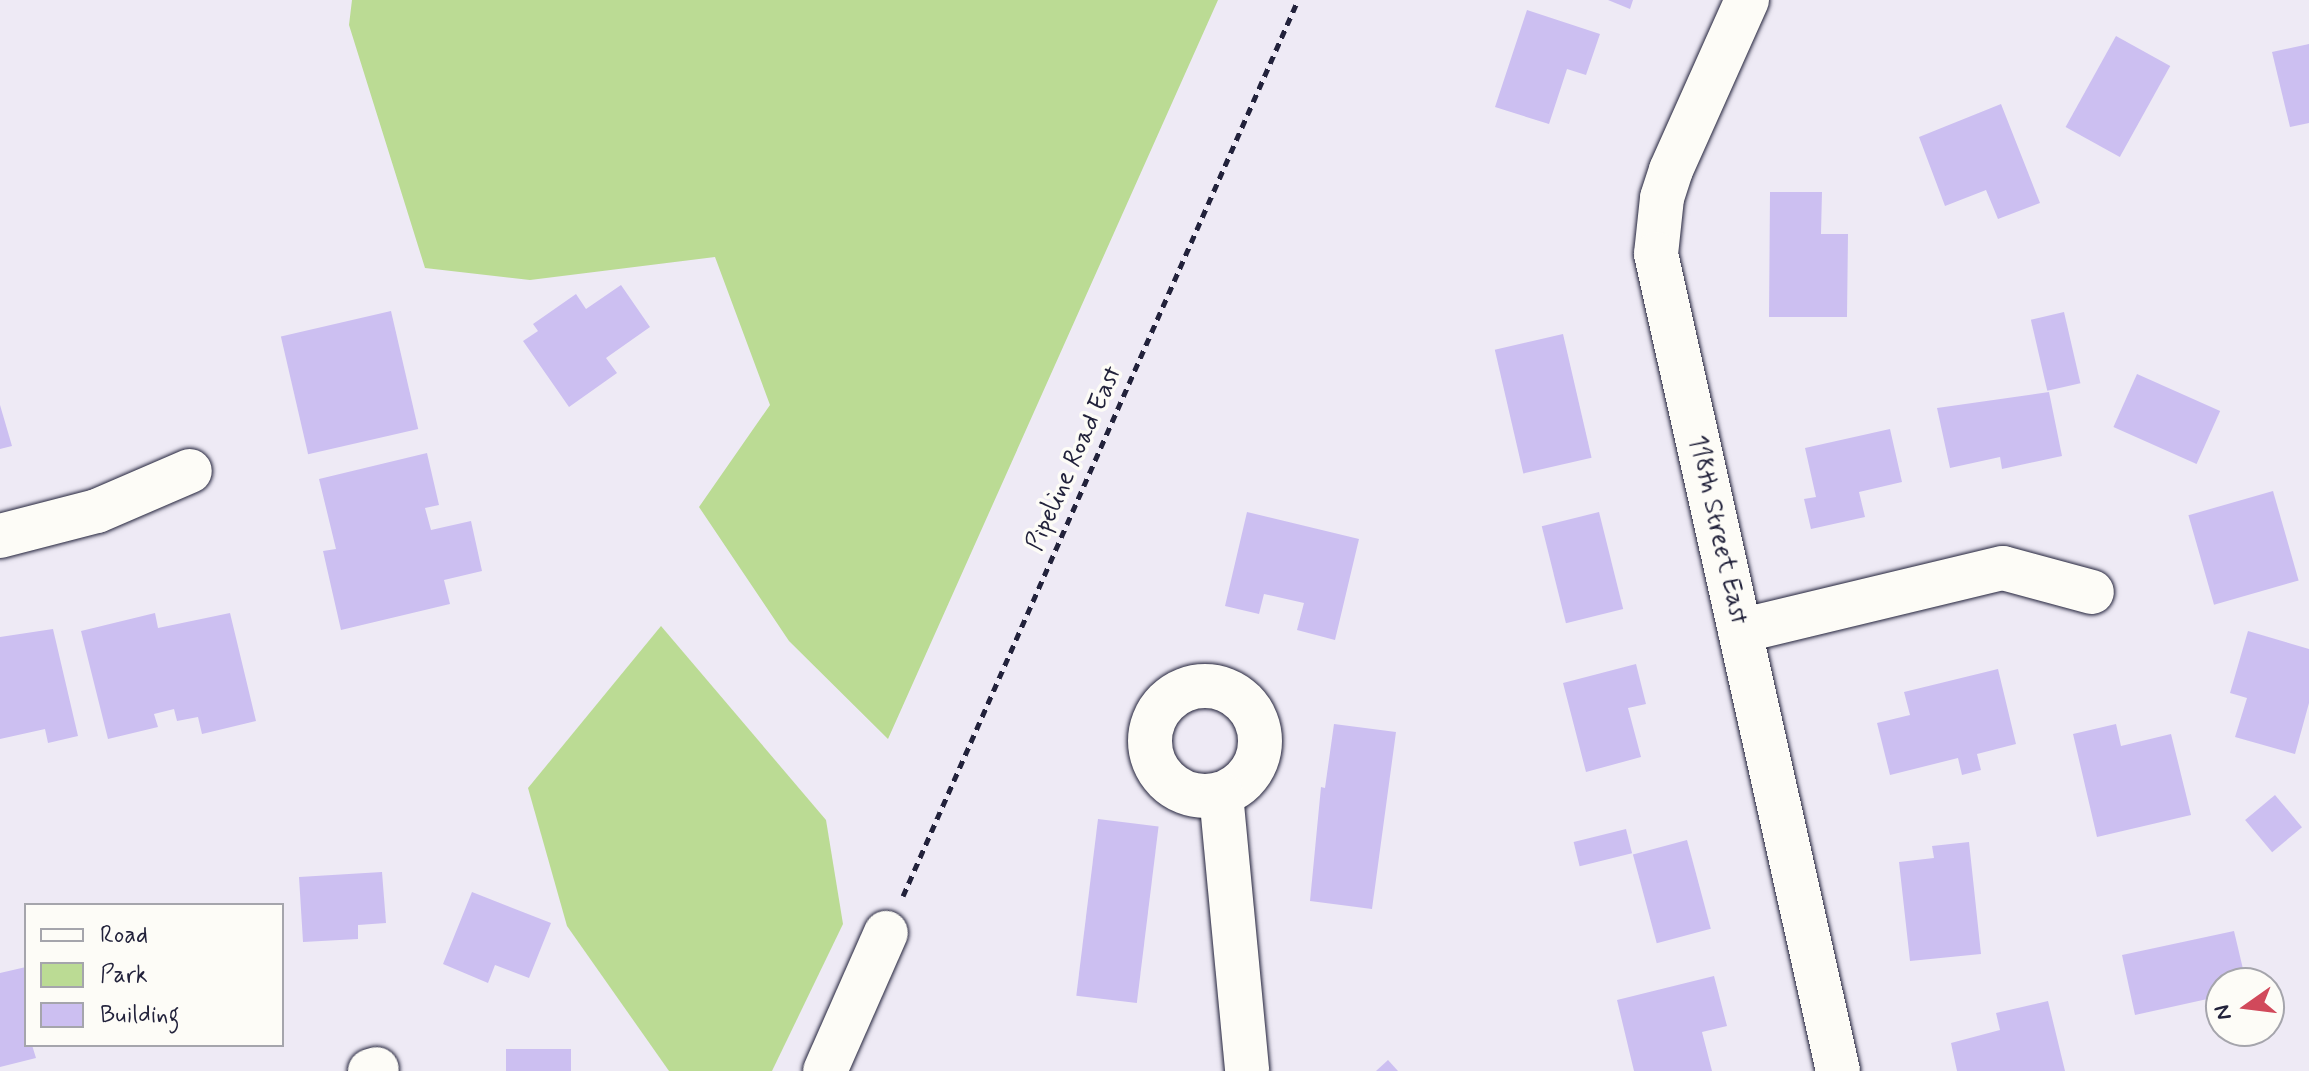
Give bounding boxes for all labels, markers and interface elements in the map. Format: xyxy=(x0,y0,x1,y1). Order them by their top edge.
street label: Pipeline Road East xyxy=(1021,363,1129,555)
street label: 118th Street East xyxy=(1680,432,1754,628)
legend xyxy=(24,903,284,1047)
text: Road xyxy=(100,920,148,951)
text: Park xyxy=(100,960,148,991)
north arrow xyxy=(2205,967,2285,1047)
text: Building xyxy=(100,1000,180,1031)
text: N xyxy=(2208,1002,2239,1023)

